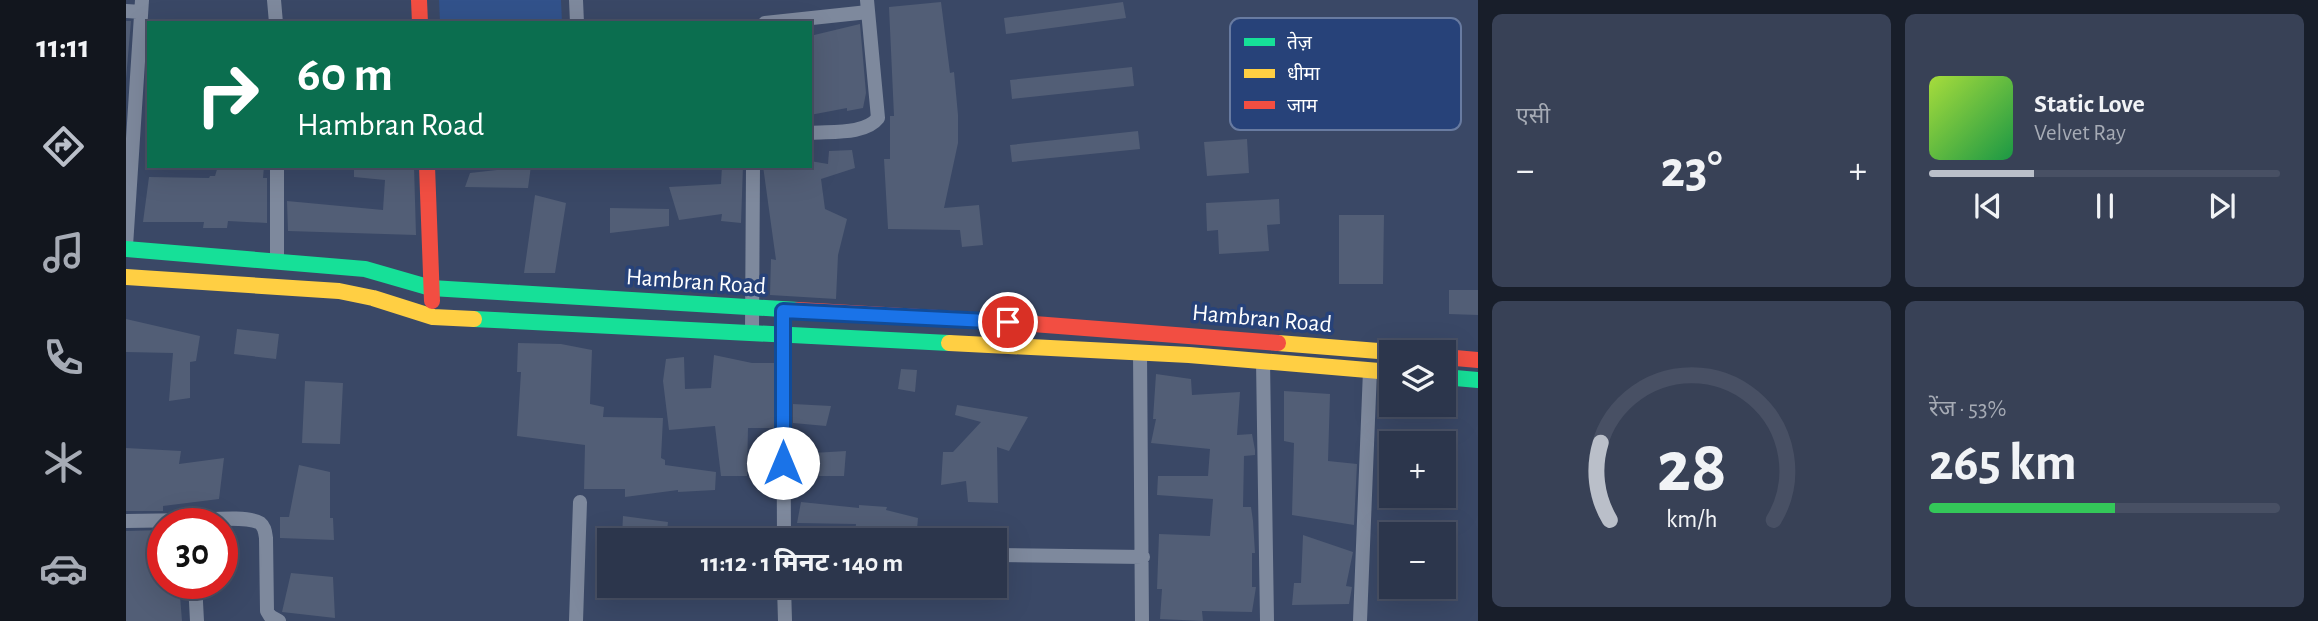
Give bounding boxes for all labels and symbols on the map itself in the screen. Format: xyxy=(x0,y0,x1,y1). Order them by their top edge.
legend xyxy=(1230,18,1461,130)
text: तेज़ xyxy=(1287,31,1313,53)
text: धीमा xyxy=(1287,63,1321,84)
text: जाम xyxy=(1287,97,1318,116)
street label: Hambran Road xyxy=(625,265,767,299)
pin xyxy=(978,292,1038,352)
street label: Hambran Road xyxy=(1191,301,1333,337)
position arrow xyxy=(746,426,820,500)
speed limit sign: 30 xyxy=(147,508,238,599)

